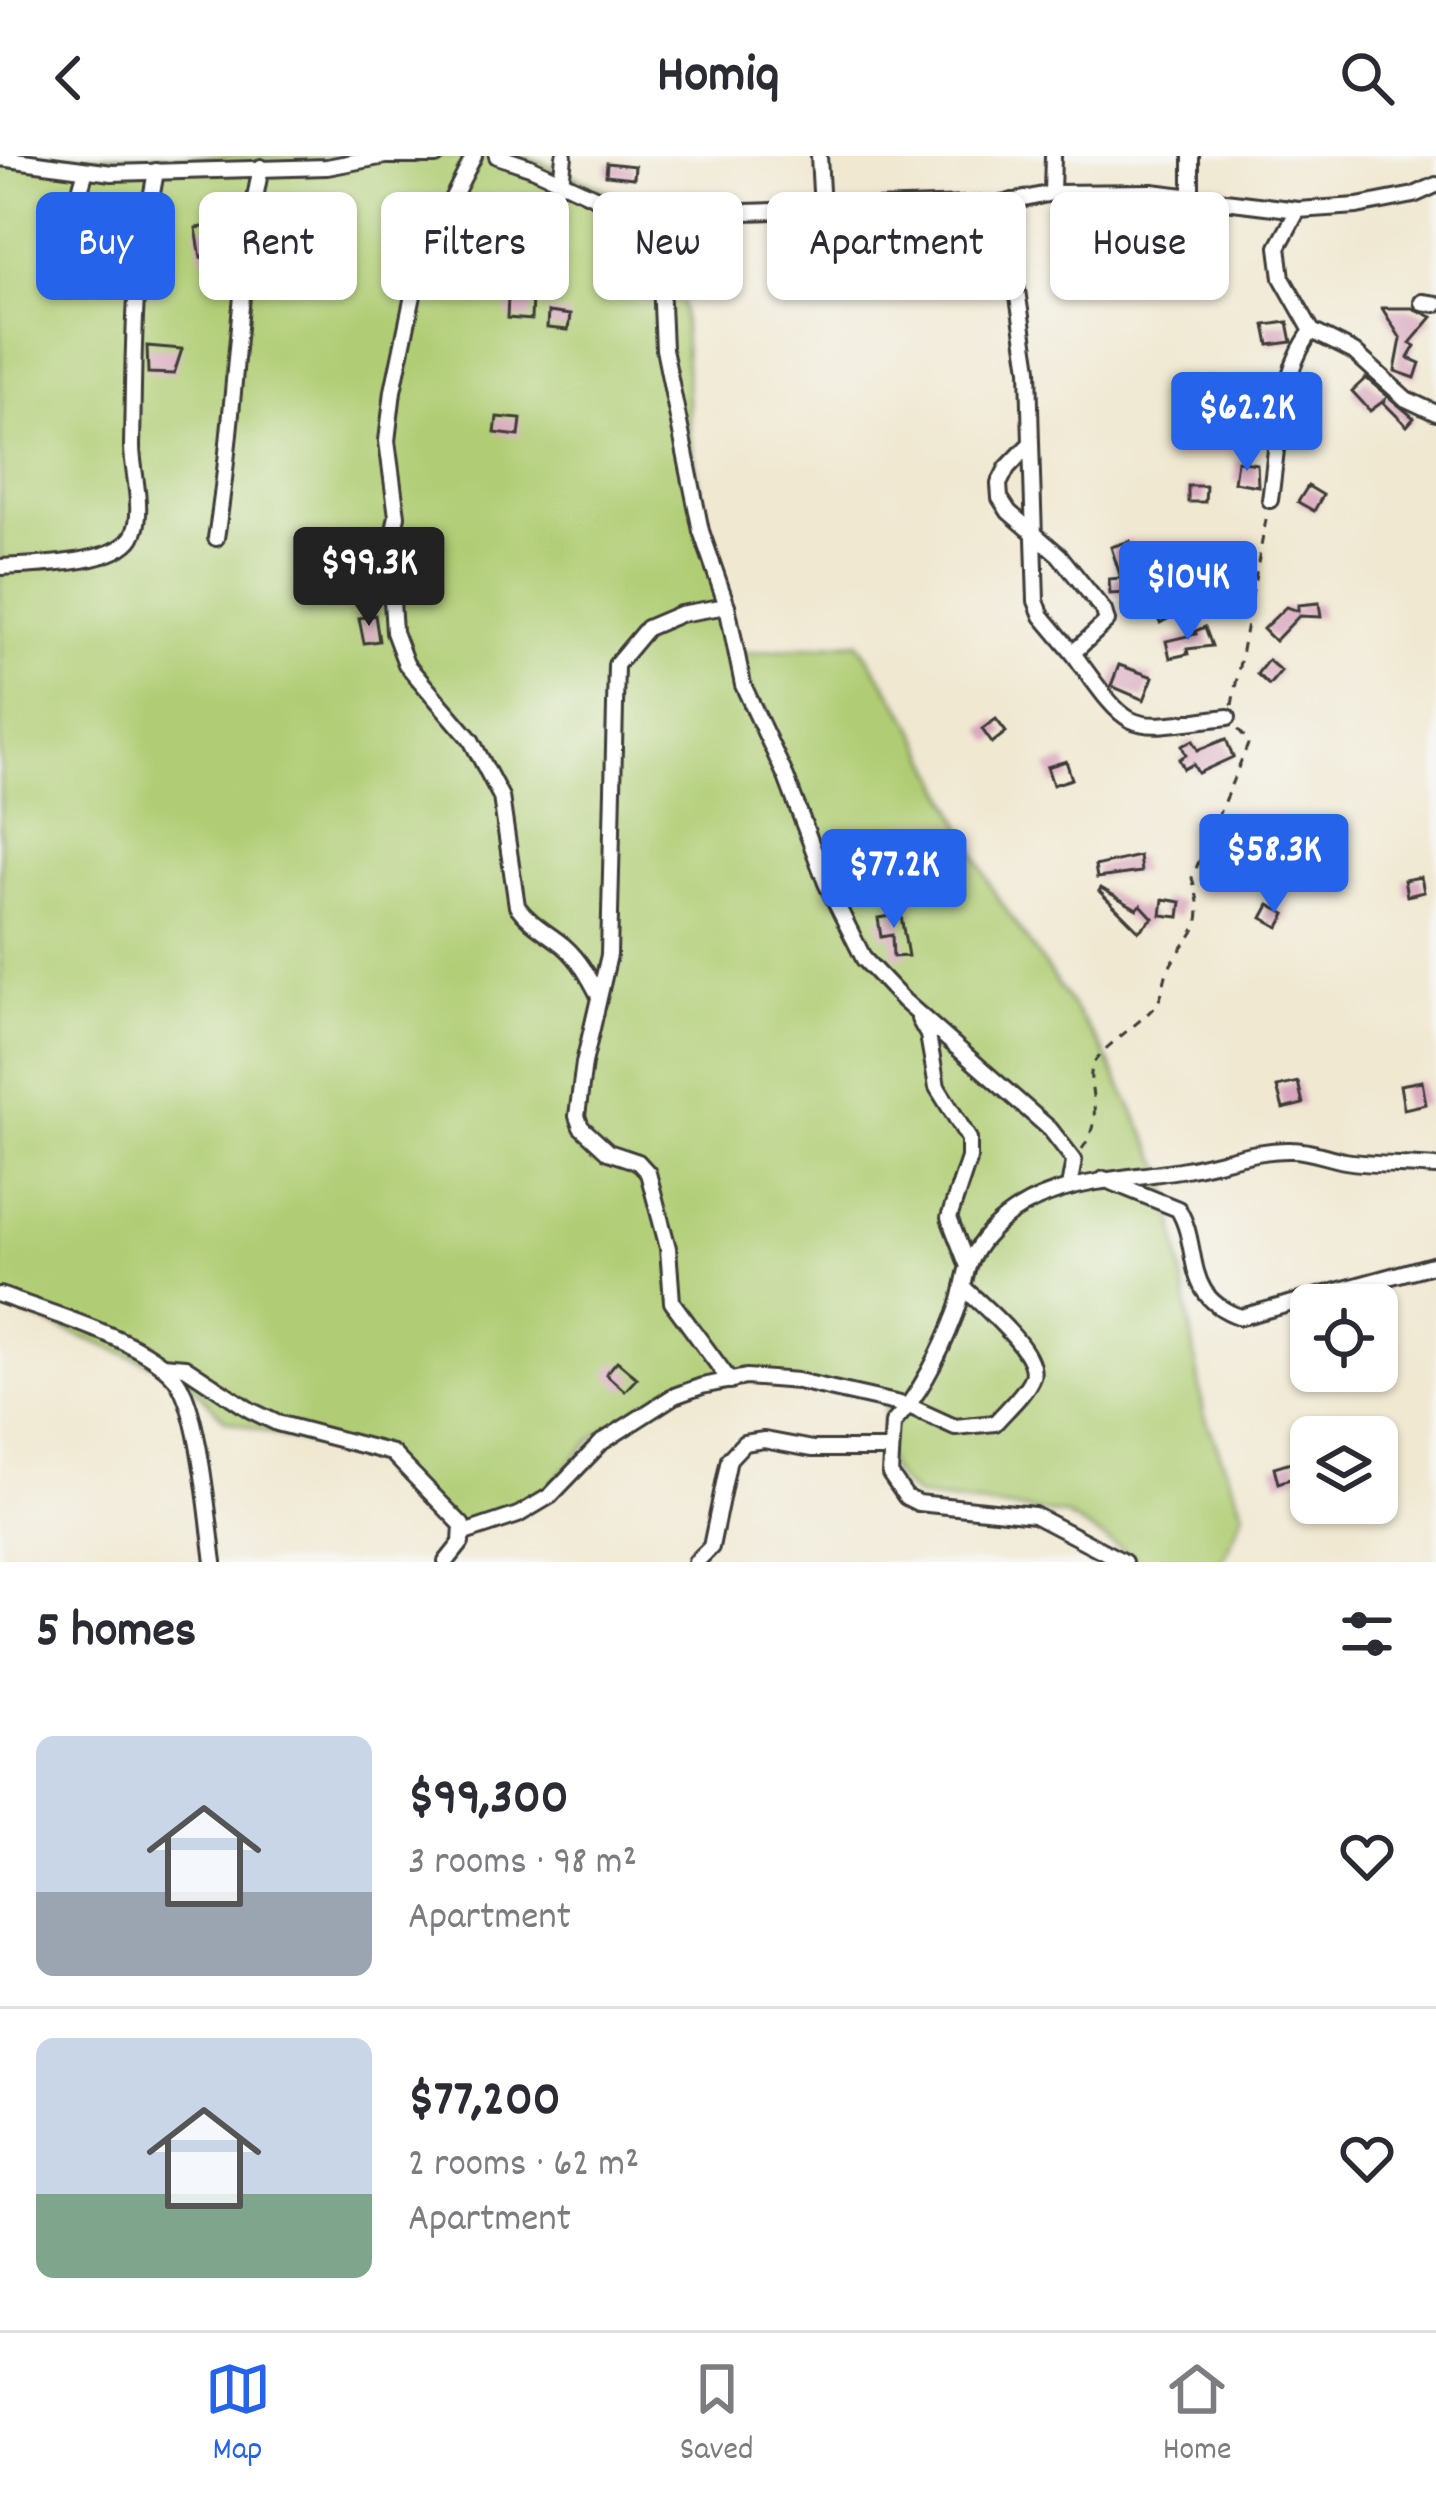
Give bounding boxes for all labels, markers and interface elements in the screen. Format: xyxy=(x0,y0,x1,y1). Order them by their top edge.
text: Homiq xyxy=(657,40,779,117)
icon: back xyxy=(36,45,102,111)
icon: search xyxy=(1334,45,1400,111)
chip: Buy xyxy=(36,192,175,300)
chip: Rent xyxy=(199,192,357,300)
chip: Filters xyxy=(381,192,569,300)
chip: New xyxy=(593,192,743,300)
chip: Apartment xyxy=(767,192,1026,300)
chip: House xyxy=(1050,192,1229,300)
pin: $62.2K xyxy=(1149,372,1345,474)
text: $62.2K xyxy=(1198,383,1296,438)
pin: $99.3K xyxy=(271,527,467,629)
text: $99.3K xyxy=(320,538,418,593)
pin: $104K xyxy=(1104,541,1272,643)
text: $104K xyxy=(1146,552,1230,607)
pin: $58.3K xyxy=(1176,814,1372,916)
text: $58.3K xyxy=(1226,825,1322,880)
pin: $77.2K xyxy=(796,829,992,931)
text: $77.2K xyxy=(848,840,940,895)
map controls xyxy=(1290,1284,1398,1524)
button: locate xyxy=(1290,1284,1398,1392)
button: layers xyxy=(1290,1416,1398,1524)
text: 5 homes xyxy=(36,1598,196,1670)
icon: filters xyxy=(1334,1601,1400,1667)
text: $99,300 xyxy=(408,1765,569,1837)
icon: home xyxy=(132,1784,276,1928)
icon: heart xyxy=(1334,1823,1400,1889)
text: 3 rooms · 98 m² xyxy=(408,1837,637,1892)
text: Apartment xyxy=(408,1892,571,1947)
text: $77,200 xyxy=(408,2067,561,2139)
icon: home xyxy=(132,2086,276,2230)
icon: heart xyxy=(1334,2125,1400,2191)
text: 2 rooms · 62 m² xyxy=(408,2139,639,2194)
text: Apartment xyxy=(408,2194,571,2249)
tab: Map xyxy=(205,2356,271,2475)
tab: Saved xyxy=(680,2356,754,2475)
tab: Home xyxy=(1163,2356,1231,2475)

